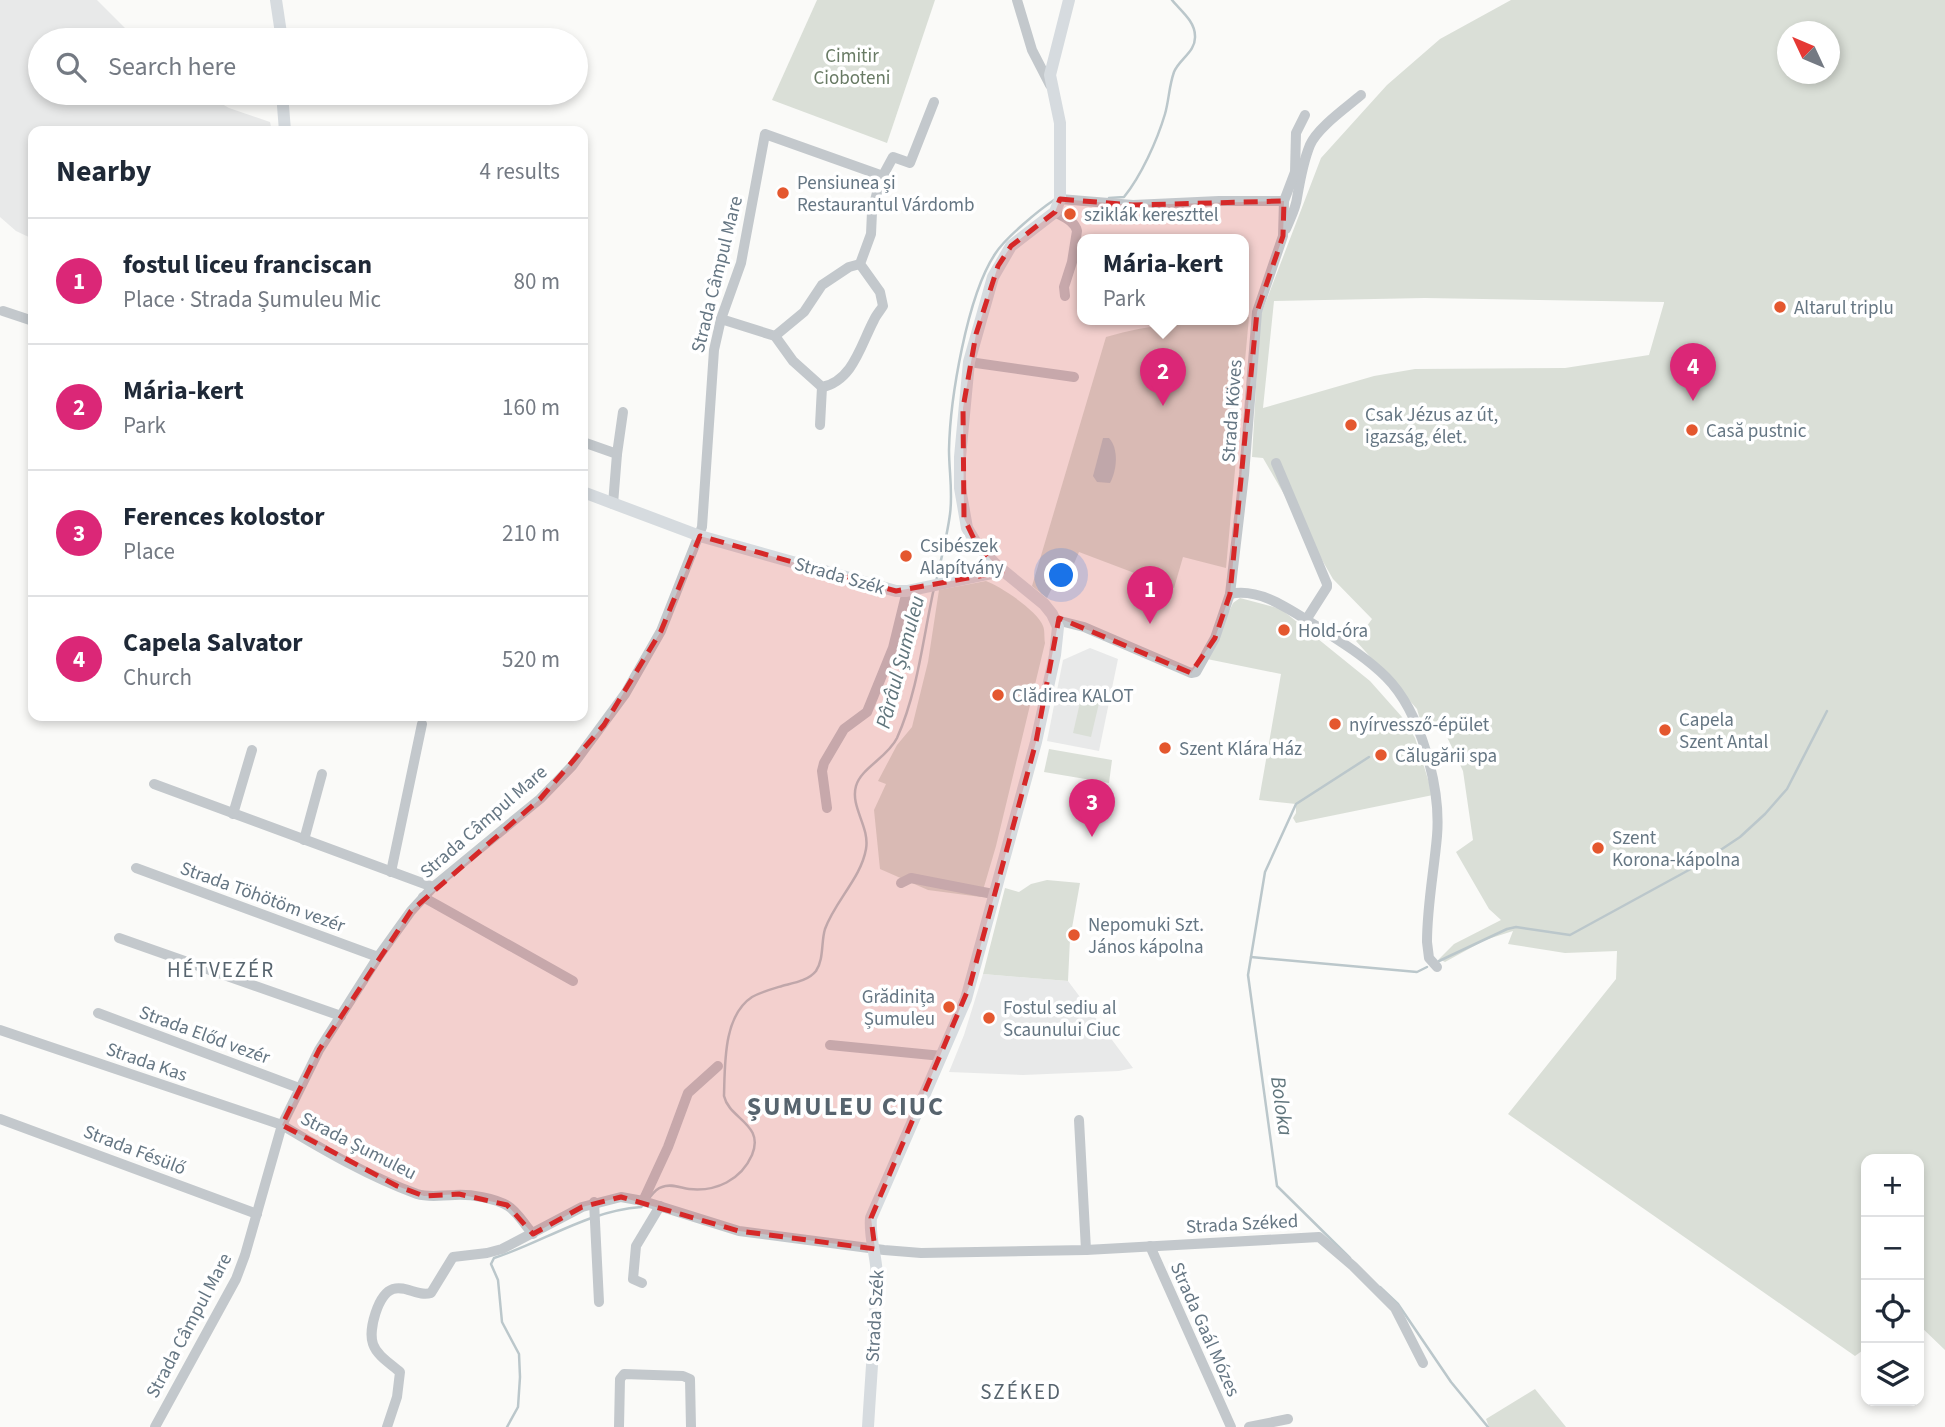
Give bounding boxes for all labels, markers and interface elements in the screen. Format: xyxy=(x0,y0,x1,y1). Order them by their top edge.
north arrow xyxy=(1777,21,1840,84)
search box xyxy=(28,28,588,105)
park label: Cimitir Cioboteni xyxy=(814,43,890,92)
icon: search xyxy=(52,48,90,86)
text: Search here xyxy=(108,48,236,85)
text: Nearby xyxy=(56,150,151,193)
text: 4 results xyxy=(480,155,560,188)
place label: Pensiunea și Restaurantul Várdomb xyxy=(797,170,975,219)
marker: Pensiunea și Restaurantul Várdomb xyxy=(775,185,791,201)
street label: Strada Câmpul Mare xyxy=(685,193,750,356)
place label: sziklák kereszttel xyxy=(1084,202,1219,229)
marker: sziklák kereszttel xyxy=(1062,206,1078,222)
popup xyxy=(1077,234,1249,325)
text: Mária-kert xyxy=(1103,245,1223,282)
text: fostul liceu franciscan xyxy=(123,246,372,283)
text: 1 xyxy=(73,265,85,298)
text: 80 m xyxy=(513,265,560,298)
text: Park xyxy=(1103,282,1146,315)
text: Place · Strada Șumuleu Mic xyxy=(123,283,381,316)
place label: Altarul triplu xyxy=(1794,295,1894,322)
marker: Altarul triplu xyxy=(1772,299,1788,315)
pin: 4 xyxy=(1670,343,1716,401)
pin: 2 xyxy=(1140,348,1186,406)
street label: Strada Köves xyxy=(1215,359,1250,463)
text: Mária-kert xyxy=(123,372,244,409)
text: 2 xyxy=(73,391,85,424)
text: 160 m xyxy=(502,391,560,424)
place label: Csak Jézus az út, igazság, élet. xyxy=(1365,402,1498,451)
text: Park xyxy=(123,409,166,442)
marker: Csak Jézus az út, igazság, élet. xyxy=(1343,417,1359,433)
place label: Casă pustnic xyxy=(1706,418,1807,445)
marker: Casă pustnic xyxy=(1684,422,1700,438)
text: Ferences kolostor xyxy=(123,498,325,535)
text: 3 xyxy=(73,517,85,550)
text: 210 m xyxy=(502,517,560,550)
place label: Csibészek Alapítvány xyxy=(920,533,1004,582)
text: Place xyxy=(123,535,175,568)
marker: Csibészek Alapítvány xyxy=(898,548,914,564)
street label: Strada Szék xyxy=(791,551,888,602)
your location xyxy=(1044,558,1078,592)
pin: 1 xyxy=(1127,566,1173,624)
water label: Pârâul Șumuleu xyxy=(868,592,932,732)
place label: Hold-óra xyxy=(1298,618,1368,645)
marker: Hold-óra xyxy=(1276,622,1292,638)
text: Capela Salvator xyxy=(123,624,303,661)
text: 4 xyxy=(73,643,85,676)
text: 520 m xyxy=(502,643,560,676)
text: Church xyxy=(123,661,192,694)
place label: Clădirea KALOT xyxy=(1012,683,1134,710)
marker: Clădirea KALOT xyxy=(990,687,1006,703)
place label: Capela Szent Antal xyxy=(1679,707,1768,756)
place label: nyírvessző-épület xyxy=(1349,712,1490,739)
marker: nyírvessző-épület xyxy=(1327,716,1343,732)
marker: Capela Szent Antal xyxy=(1657,722,1673,738)
place label: Szent Klára Ház xyxy=(1179,736,1302,763)
marker: Szent Klára Ház xyxy=(1157,740,1173,756)
place label: Călugării spa xyxy=(1395,743,1497,770)
marker: Călugării spa xyxy=(1373,747,1389,763)
street label: Strada Câmpul Mare xyxy=(414,759,553,885)
pin: 3 xyxy=(1069,779,1115,837)
place label: Szent Korona-kápolna xyxy=(1612,825,1740,874)
marker: Szent Korona-kápolna xyxy=(1590,840,1606,856)
street label: Strada Töhötöm vezér xyxy=(176,855,349,940)
place label: Nepomuki Szt. János kápolna xyxy=(1088,912,1204,961)
marker: Nepomuki Szt. János kápolna xyxy=(1066,927,1082,943)
district label: HÉTVEZÉR xyxy=(167,955,275,985)
place label: Grădinița Șumuleu xyxy=(862,984,935,1033)
place label: Fostul sediu al Scaunului Ciuc xyxy=(1003,995,1121,1044)
street label: Strada Előd vezér xyxy=(135,999,274,1072)
marker: Grădinița Șumuleu xyxy=(941,999,957,1015)
marker: Fostul sediu al Scaunului Ciuc xyxy=(981,1010,997,1026)
street label: Strada Kas xyxy=(102,1036,191,1089)
water label: Boloka xyxy=(1263,1074,1301,1138)
district label: ȘUMULEU CIUC xyxy=(747,1088,945,1125)
street label: Strada Șumuleu xyxy=(296,1105,421,1187)
street label: Strada Fésülő xyxy=(79,1118,190,1182)
map controls xyxy=(1861,1154,1924,1406)
button: + xyxy=(1861,1154,1924,1217)
street label: Strada Széked xyxy=(1185,1208,1299,1241)
button: − xyxy=(1861,1217,1924,1280)
street label: Strada Câmpul Mare xyxy=(140,1248,239,1403)
street label: Strada Gaál Mózes xyxy=(1163,1258,1246,1401)
street label: Strada Szék xyxy=(860,1269,891,1363)
button: locate xyxy=(1861,1280,1924,1343)
button: layers xyxy=(1861,1343,1924,1406)
district label: SZÉKED xyxy=(980,1377,1062,1407)

